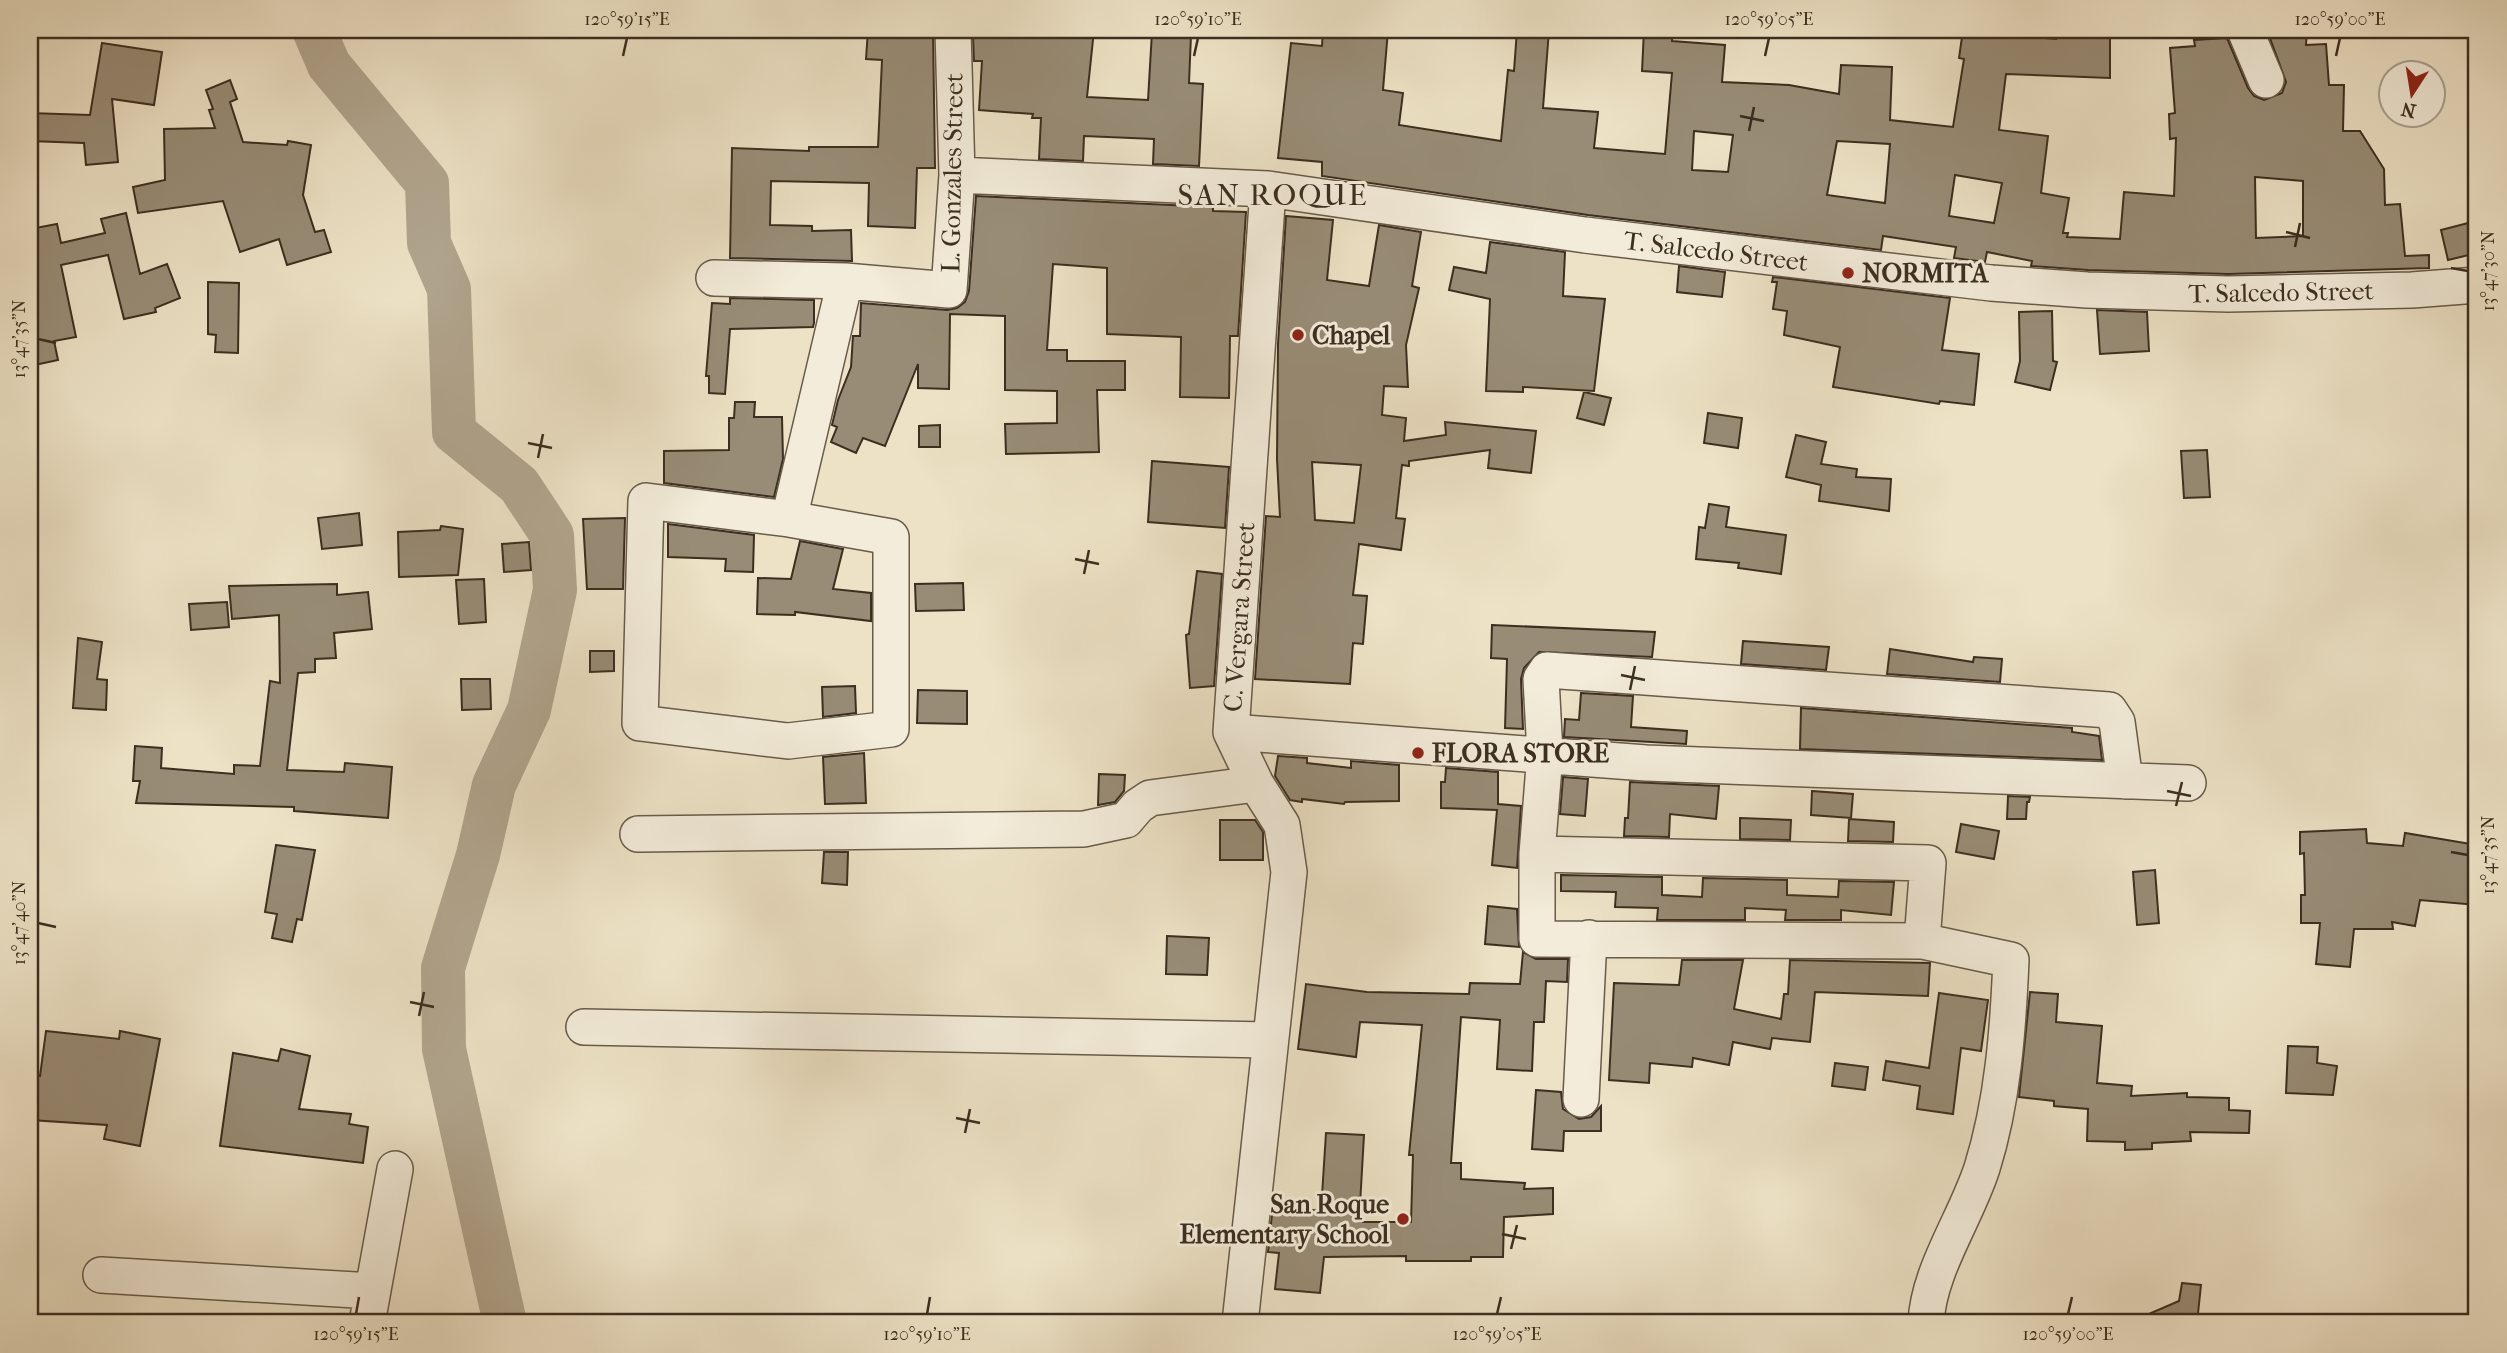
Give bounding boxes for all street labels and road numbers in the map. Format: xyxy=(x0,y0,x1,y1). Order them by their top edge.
street label: L. Gonzales Street xyxy=(935,72,970,273)
street label: T. Salcedo Street xyxy=(1622,225,1811,278)
street label: T. Salcedo Street xyxy=(2188,275,2375,310)
street label: C. Vergara Street xyxy=(1217,520,1262,713)

